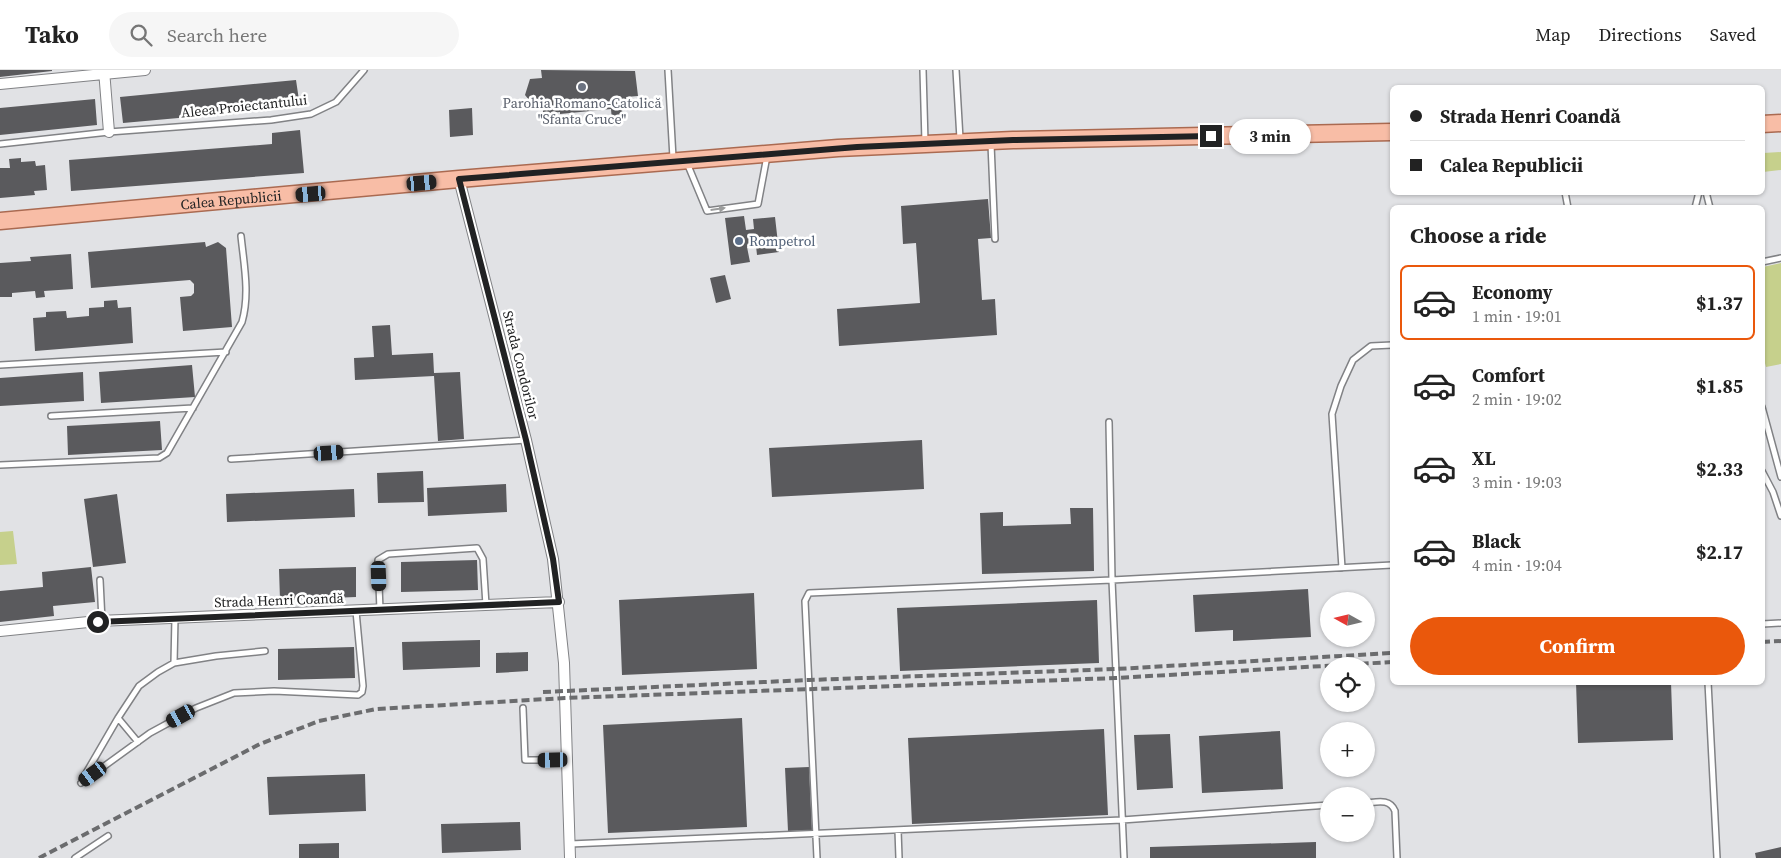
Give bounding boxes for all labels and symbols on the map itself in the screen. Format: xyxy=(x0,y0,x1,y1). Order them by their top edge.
marker: Parohia Romano-Catolică "Sfanta Cruce" xyxy=(576,81,588,93)
street label: Aleea Proiectantului xyxy=(180,89,308,123)
place label: Parohia Romano-Catolică "Sfanta Cruce" xyxy=(502,93,662,129)
callout: 3 min xyxy=(1228,118,1311,154)
route end xyxy=(1200,125,1222,147)
car xyxy=(406,174,437,192)
street label: Calea Republicii xyxy=(180,185,282,214)
car xyxy=(295,185,326,203)
one-way arrow xyxy=(711,205,727,213)
place label: Rompetrol xyxy=(749,231,815,251)
marker: Rompetrol xyxy=(733,235,745,247)
street label: Strada Condorilor xyxy=(498,309,544,421)
car xyxy=(313,444,344,462)
car xyxy=(370,561,387,591)
street label: Strada Henri Coandă xyxy=(214,588,345,612)
north arrow xyxy=(1320,592,1375,648)
route start xyxy=(87,611,109,633)
car xyxy=(164,702,197,730)
car xyxy=(537,752,568,768)
car xyxy=(76,759,109,789)

